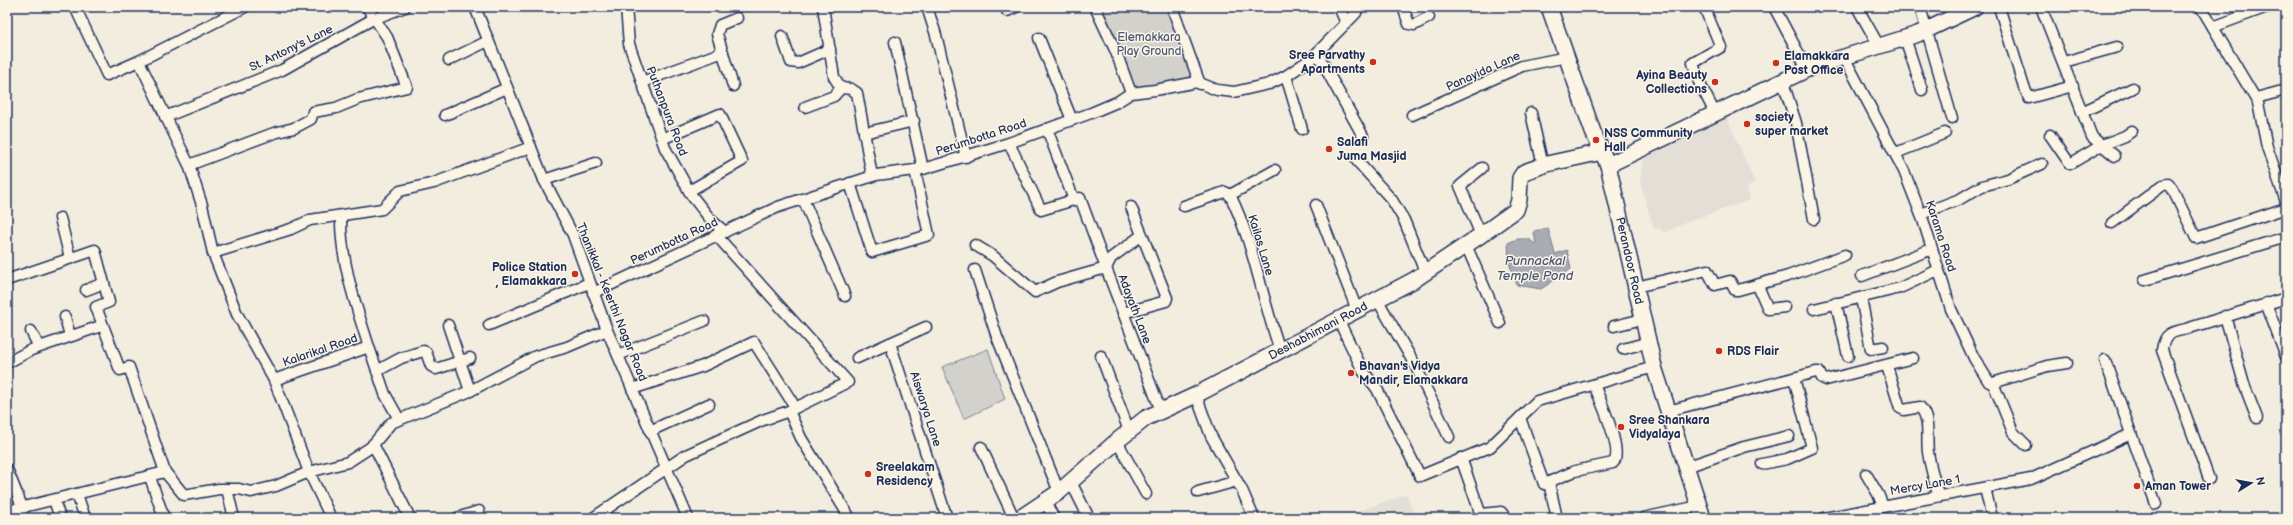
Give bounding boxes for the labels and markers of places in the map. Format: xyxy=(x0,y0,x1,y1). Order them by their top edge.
place label: Sree Parvathy Apartments xyxy=(1289,48,1366,77)
place label: Elamakkara Post Office xyxy=(1784,49,1850,78)
marker: Sree Parvathy Apartments xyxy=(1368,57,1378,67)
marker: Elamakkara Post Office xyxy=(1771,58,1781,68)
place label: Ayina Beauty Collections xyxy=(1635,68,1707,97)
marker: Ayina Beauty Collections xyxy=(1710,77,1720,87)
place label: society super market xyxy=(1755,110,1828,139)
marker: society super market xyxy=(1742,119,1752,129)
place label: NSS Community Hall xyxy=(1604,126,1693,155)
place label: Salafi Juma Masjid xyxy=(1337,135,1407,164)
marker: NSS Community Hall xyxy=(1591,135,1601,145)
marker: Salafi Juma Masjid xyxy=(1324,144,1334,154)
place label: Police Station , Elamakkara xyxy=(492,260,567,289)
marker: Police Station , Elamakkara xyxy=(570,269,580,279)
place label: RDS Flair xyxy=(1727,344,1779,359)
marker: RDS Flair xyxy=(1714,346,1724,356)
place label: Bhavan's Vidya Mandir, Elamakkara xyxy=(1359,359,1468,388)
marker: Bhavan's Vidya Mandir, Elamakkara xyxy=(1346,368,1356,378)
place label: Sree Shankara Vidyalaya xyxy=(1629,413,1710,442)
marker: Sree Shankara Vidyalaya xyxy=(1616,422,1626,432)
place label: Sreelakam Residency xyxy=(876,460,935,489)
marker: Sreelakam Residency xyxy=(863,469,873,479)
place label: Aman Tower xyxy=(2144,479,2211,494)
marker: Aman Tower xyxy=(2132,481,2142,491)

